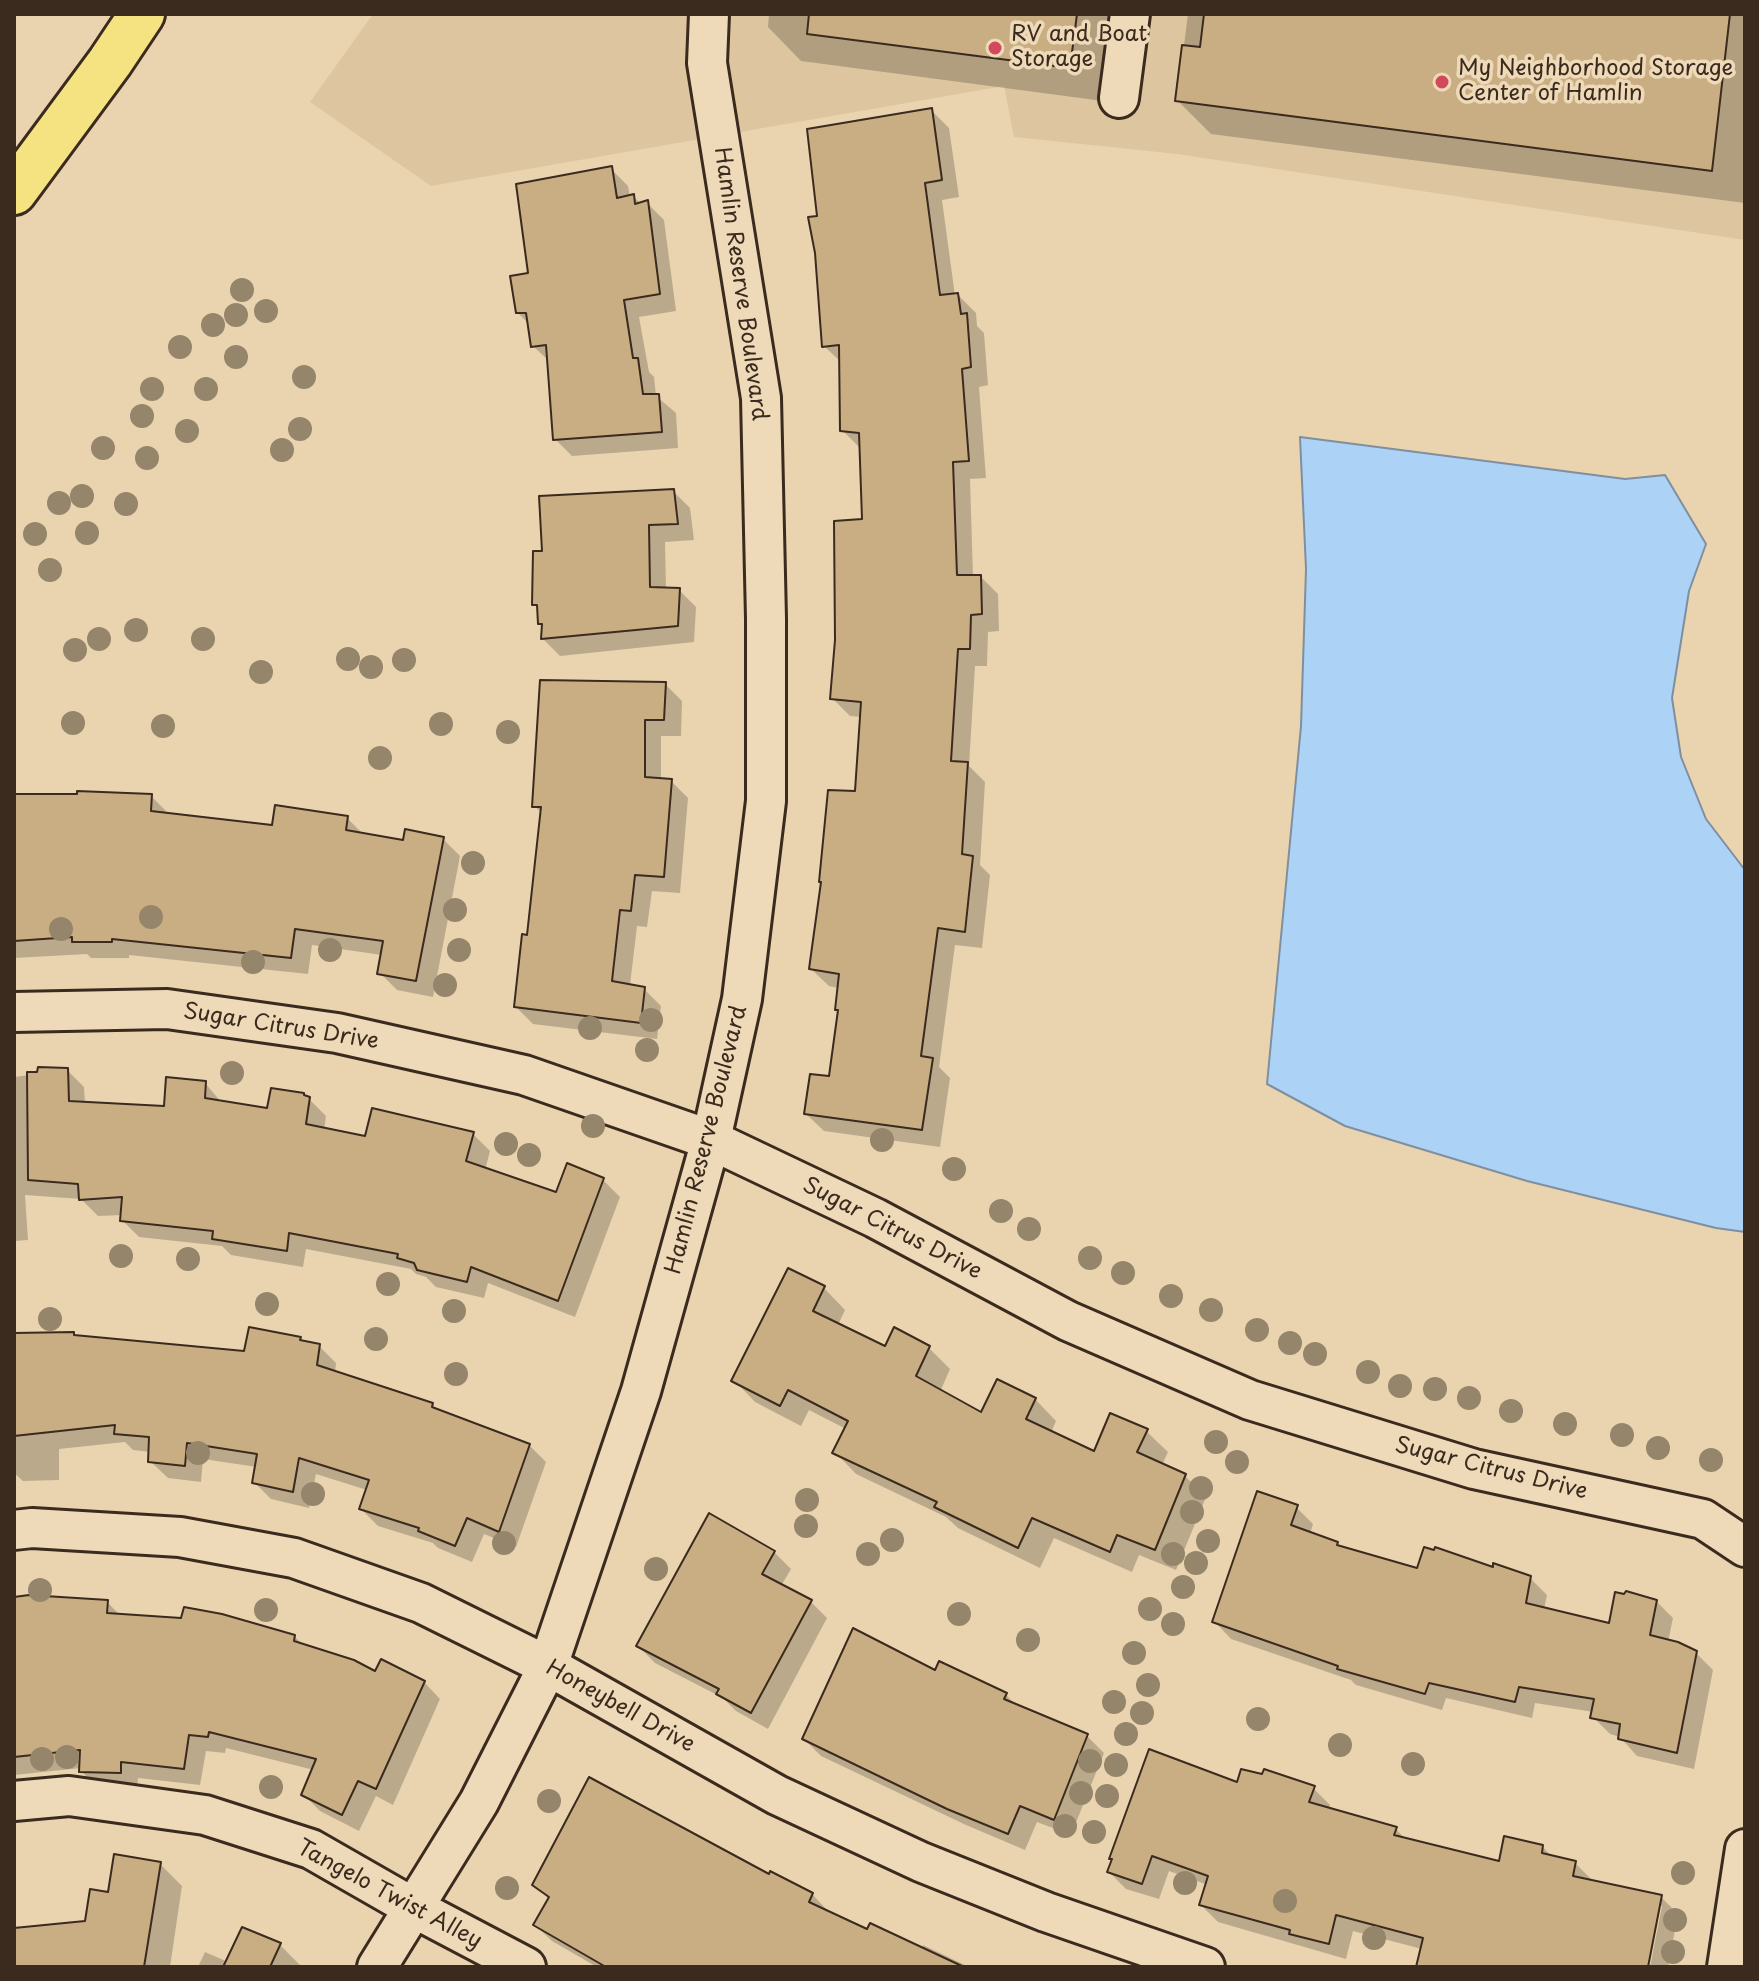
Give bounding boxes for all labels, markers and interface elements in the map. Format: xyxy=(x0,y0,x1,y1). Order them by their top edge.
place label: RV and Boat Storage xyxy=(1011,22,1147,74)
marker: RV and Boat Storage xyxy=(986,39,1004,57)
place label: My Neighborhood Storage Center of Hamlin xyxy=(1458,56,1733,108)
marker: My Neighborhood Storage Center of Hamlin xyxy=(1433,73,1451,91)
street label: Hamlin Reserve Boulevard xyxy=(708,146,772,422)
street label: Sugar Citrus Drive xyxy=(181,999,381,1055)
street label: Hamlin Reserve Boulevard xyxy=(661,1003,753,1277)
street label: Sugar Citrus Drive xyxy=(798,1172,986,1286)
street label: Sugar Citrus Drive xyxy=(1392,1432,1590,1506)
street label: Honeybell Drive xyxy=(541,1655,699,1759)
street label: Tangelo Twist Alley xyxy=(292,1835,486,1955)

